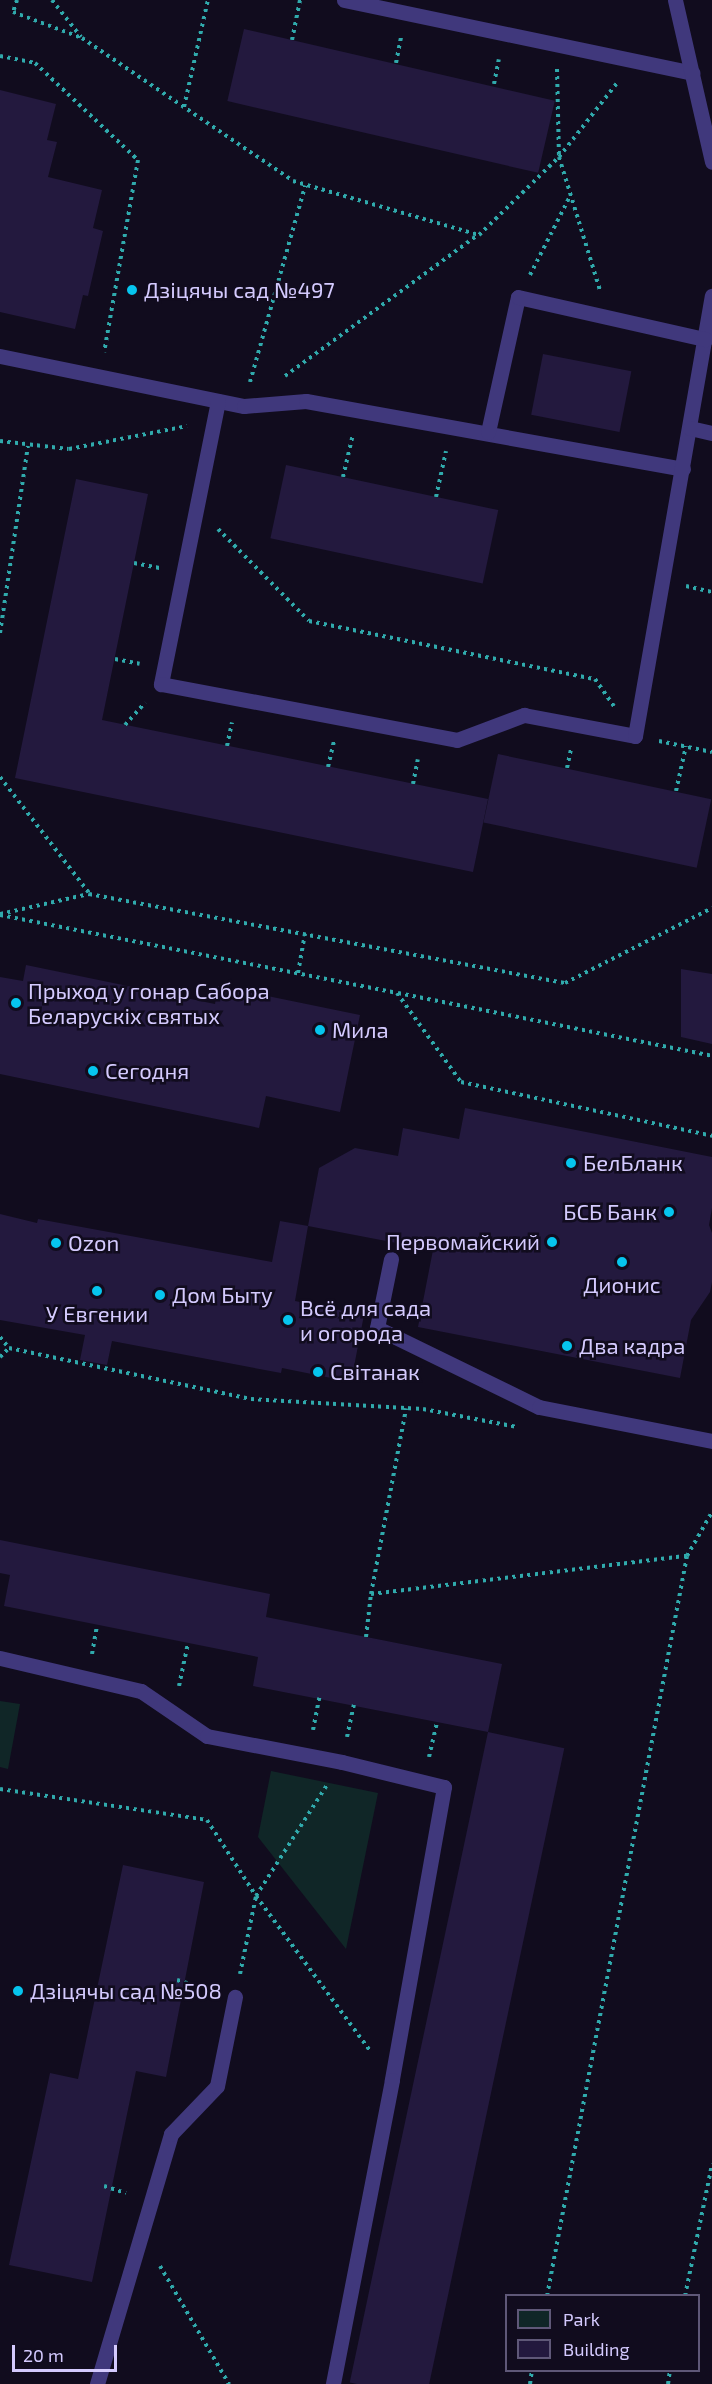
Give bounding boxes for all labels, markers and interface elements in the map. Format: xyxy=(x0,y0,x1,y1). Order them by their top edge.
place label: Дзіцячы сад №497 xyxy=(144,277,335,303)
marker: Дзіцячы сад №497 xyxy=(125,283,139,297)
place label: Прыход у гонар Сабора Беларускіх святых xyxy=(28,977,270,1028)
marker: Прыход у гонар Сабора Беларускіх святых xyxy=(9,996,23,1010)
place label: Мила xyxy=(332,1017,389,1043)
marker: Мила xyxy=(313,1023,327,1037)
place label: Сегодня xyxy=(105,1058,189,1084)
marker: Сегодня xyxy=(86,1064,100,1078)
place label: БелБланк xyxy=(583,1150,683,1176)
marker: БелБланк xyxy=(564,1156,578,1170)
place label: БСБ Банк xyxy=(563,1199,657,1225)
marker: БСБ Банк xyxy=(662,1205,676,1219)
place label: Первомайский xyxy=(386,1229,540,1255)
place label: Ozon xyxy=(68,1230,119,1256)
marker: Первомайский xyxy=(545,1235,559,1249)
marker: Ozon xyxy=(49,1236,63,1250)
marker: Дионис xyxy=(615,1255,629,1269)
place label: Дионис xyxy=(583,1272,661,1298)
place label: Дом Быту xyxy=(172,1282,273,1308)
marker: У Евгении xyxy=(90,1284,104,1298)
marker: Дом Быту xyxy=(153,1288,167,1302)
place label: Всё для сада и огорода xyxy=(300,1294,431,1346)
place label: У Евгении xyxy=(46,1301,148,1327)
marker: Всё для сада и огорода xyxy=(281,1313,295,1327)
place label: Два кадра xyxy=(579,1333,685,1359)
marker: Два кадра xyxy=(560,1339,574,1353)
place label: Свiтанак xyxy=(330,1359,420,1385)
marker: Свiтанак xyxy=(311,1365,325,1379)
place label: Дзіцячы сад №508 xyxy=(30,1978,222,2004)
marker: Дзіцячы сад №508 xyxy=(11,1984,25,1998)
legend xyxy=(505,2294,700,2372)
text: Park xyxy=(563,2308,600,2330)
scale bar xyxy=(15,2333,120,2371)
text: Building xyxy=(563,2338,630,2360)
text: 20 m xyxy=(23,2344,64,2366)

